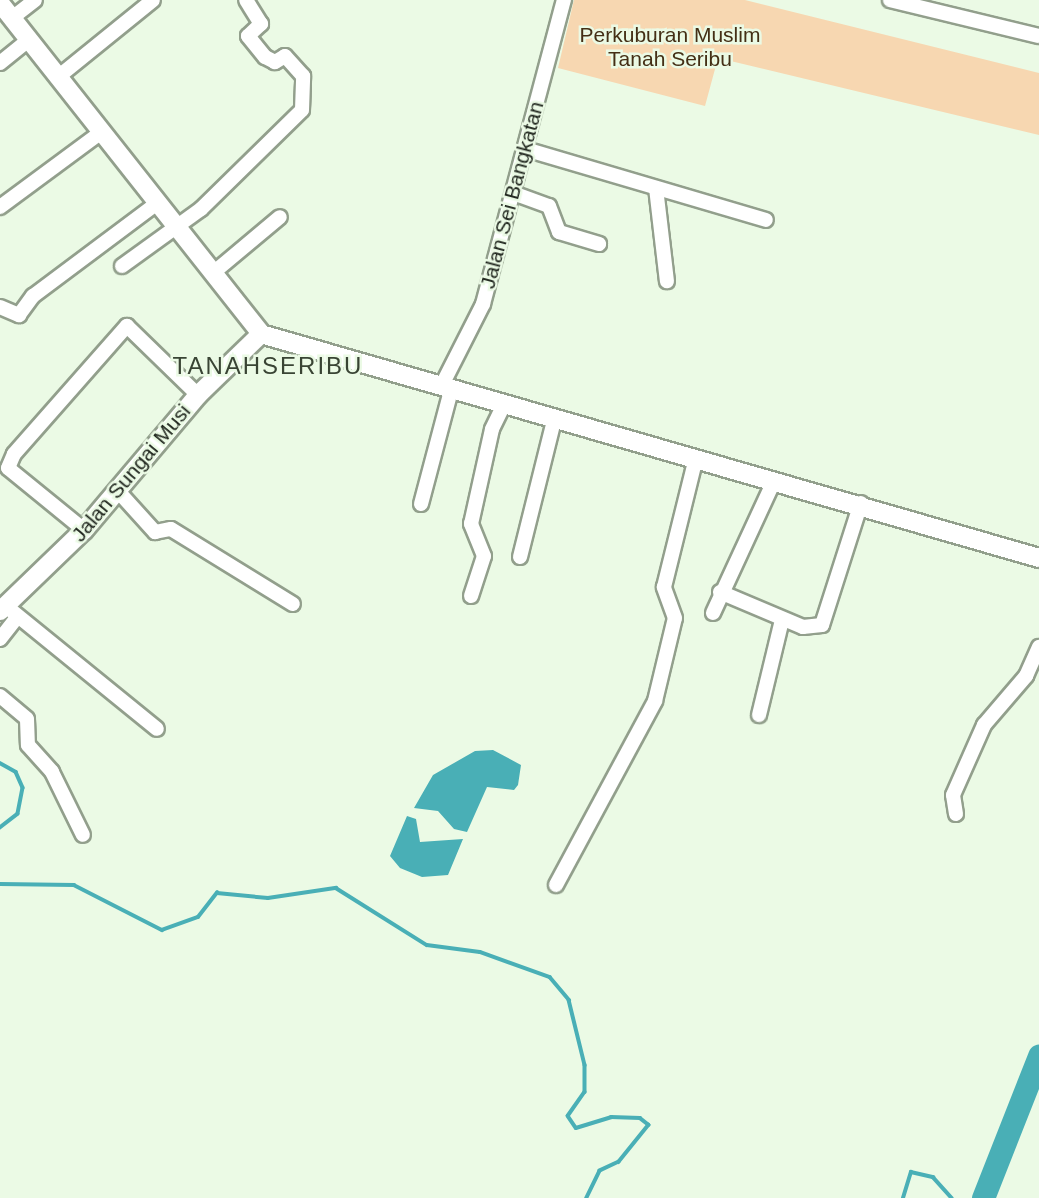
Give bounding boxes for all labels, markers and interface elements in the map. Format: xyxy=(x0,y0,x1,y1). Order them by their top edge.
park label: Perkuburan Muslim Tanah Seribu xyxy=(580,22,760,72)
street label: Jalan Sei Bangkatan xyxy=(475,99,549,291)
district label: TANAHSERIBU xyxy=(174,352,362,380)
street label: Jalan Sungai Musi xyxy=(66,399,196,547)

